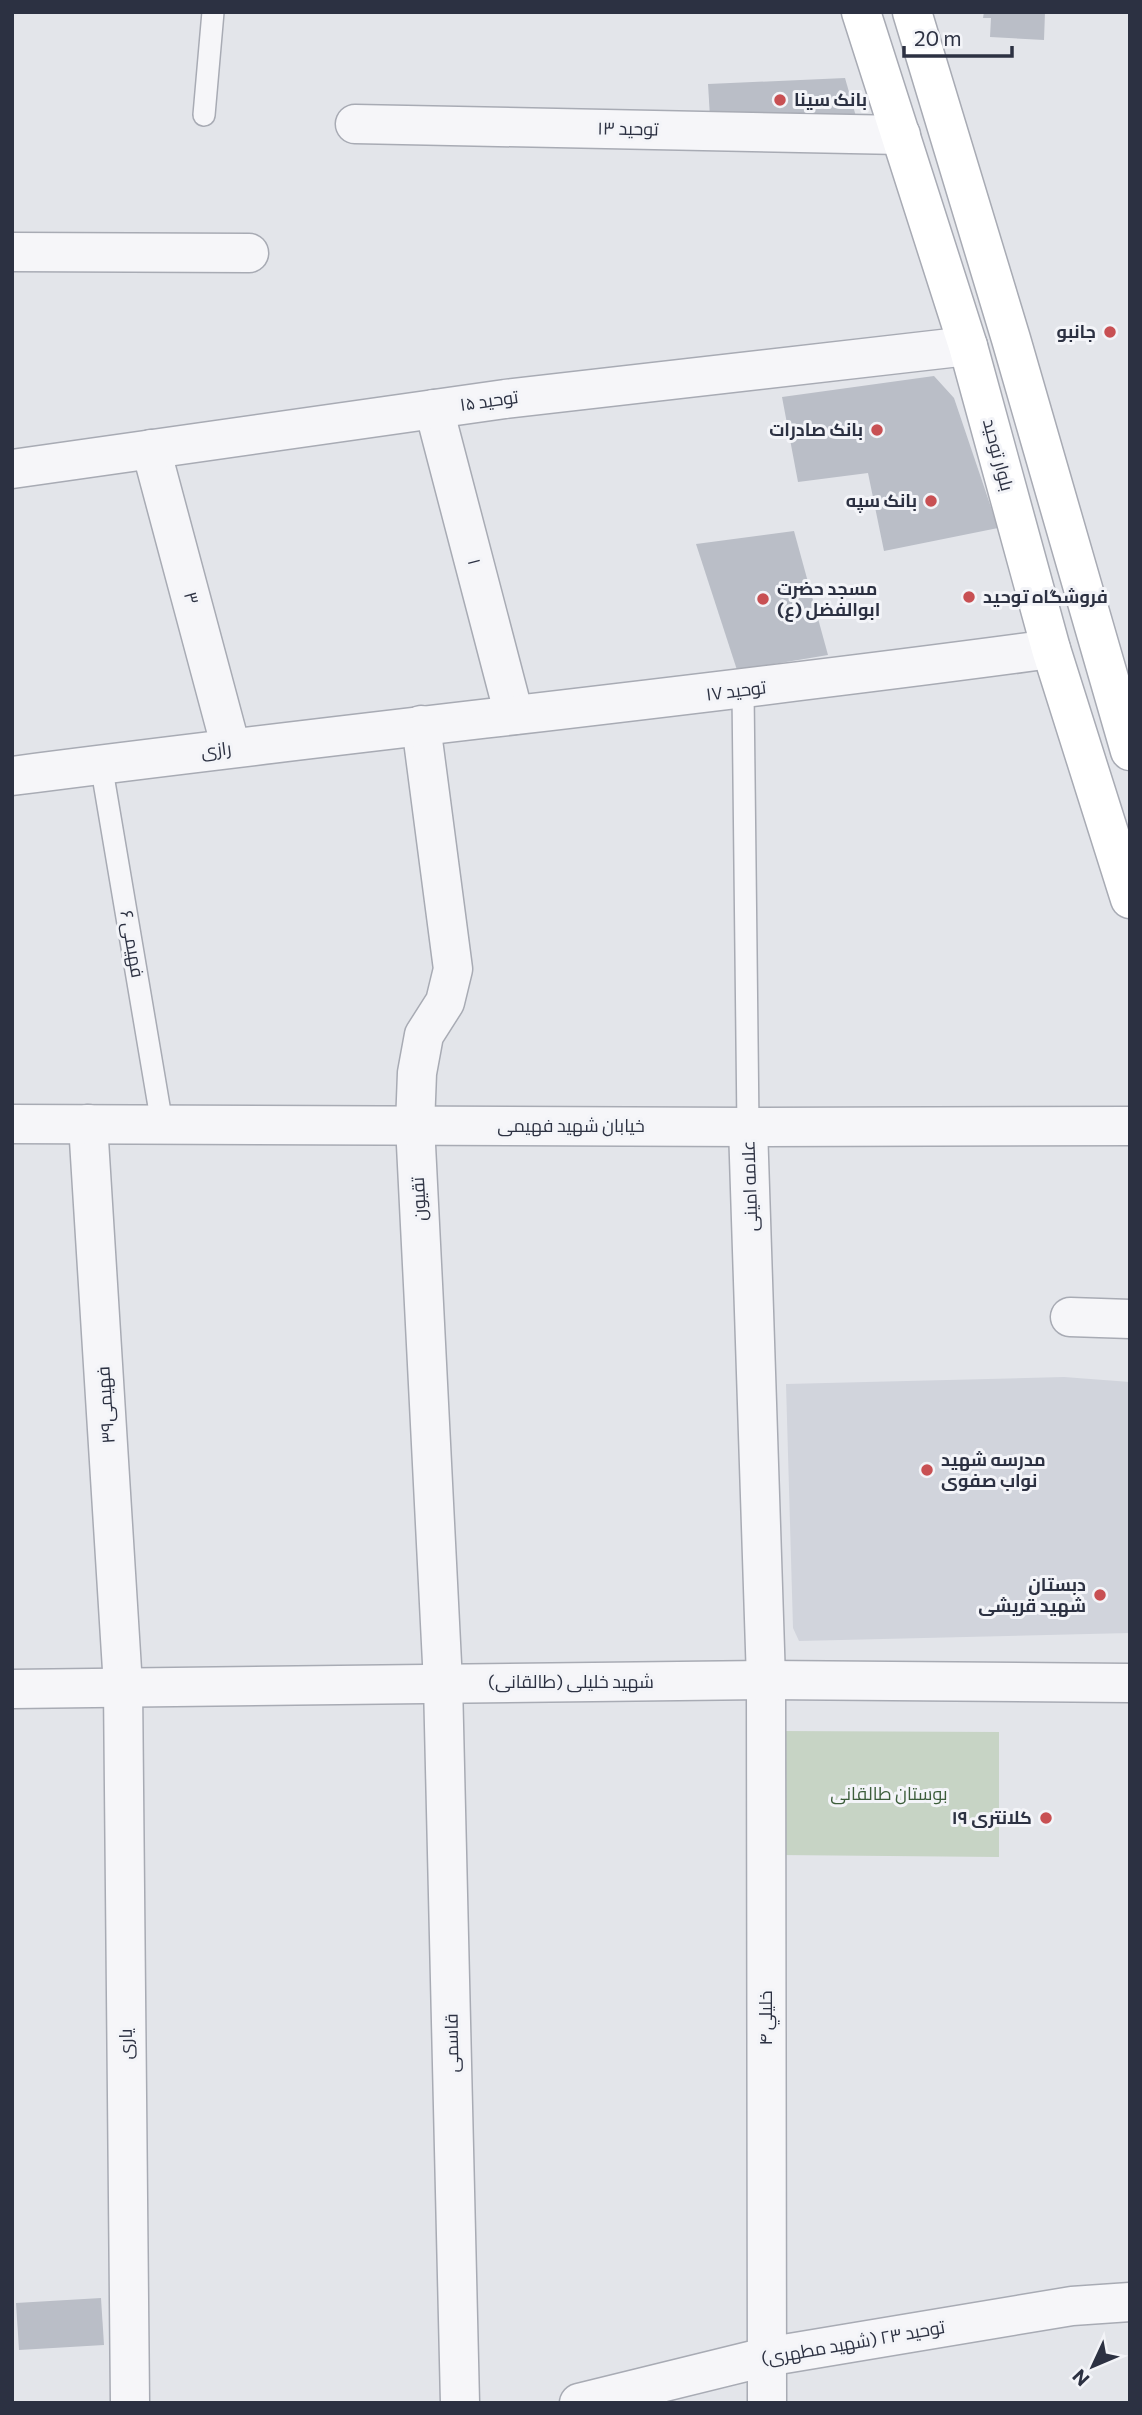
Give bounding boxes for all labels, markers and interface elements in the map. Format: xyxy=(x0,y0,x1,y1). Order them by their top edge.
scale bar xyxy=(904,14,1012,58)
text: 20 m xyxy=(914,25,962,50)
place label: بانک سینا xyxy=(794,88,867,110)
marker: بانک سینا xyxy=(772,92,788,108)
street label: توحید ۱۳ xyxy=(597,116,659,141)
place label: جانبو xyxy=(1057,320,1096,343)
marker: جانبو xyxy=(1102,324,1118,340)
street label: توحید ۱۵ xyxy=(458,385,520,416)
street label: بلوار توحید xyxy=(978,416,1019,494)
place label: بانک صادرات xyxy=(769,418,863,440)
marker: بانک صادرات xyxy=(869,422,885,438)
place label: بانک سپه xyxy=(846,489,917,513)
marker: بانک سپه xyxy=(923,493,939,509)
street label: ۱ xyxy=(464,556,486,567)
place label: مسجد حضرت ابوالفضل (ع) xyxy=(777,577,880,622)
place label: فروشگاه توحید xyxy=(983,585,1108,608)
street label: ۳ xyxy=(180,589,204,606)
marker: فروشگاه توحید xyxy=(961,589,977,605)
marker: مسجد حضرت ابوالفضل (ع) xyxy=(755,591,771,607)
street label: توحید ۱۷ xyxy=(705,675,767,706)
street label: رازی xyxy=(199,736,232,763)
street label: فهیمی ۶ xyxy=(115,908,150,980)
street label: خیابان شهید فهیمی xyxy=(497,1114,645,1137)
street label: علامه امینی xyxy=(736,1140,763,1232)
street label: تقیون xyxy=(406,1176,431,1222)
street label: فهیمی۳۹ xyxy=(91,1365,120,1445)
place label: مدرسه شهید نواب صفوی xyxy=(941,1448,1046,1492)
marker: مدرسه شهید نواب صفوی xyxy=(919,1462,935,1478)
place label: دبستان شهید قریشی xyxy=(978,1573,1086,1617)
marker: دبستان شهید قریشی xyxy=(1092,1587,1108,1603)
street label: شهید خلیلی (طالقانی) xyxy=(488,1670,654,1693)
park label: بوستان طالقانی xyxy=(830,1782,948,1805)
place label: کلانتری ۱۹ xyxy=(951,1806,1032,1829)
marker: کلانتری ۱۹ xyxy=(1038,1810,1054,1826)
street label: خليلي ۴ xyxy=(754,1990,780,2046)
street label: قاسمی xyxy=(439,2013,464,2073)
street label: یاری xyxy=(114,2028,137,2060)
street label: توحید ۲۳ (شهید مطهری) xyxy=(759,2315,947,2370)
north arrow xyxy=(1058,2331,1128,2401)
text: N xyxy=(1067,2365,1094,2391)

